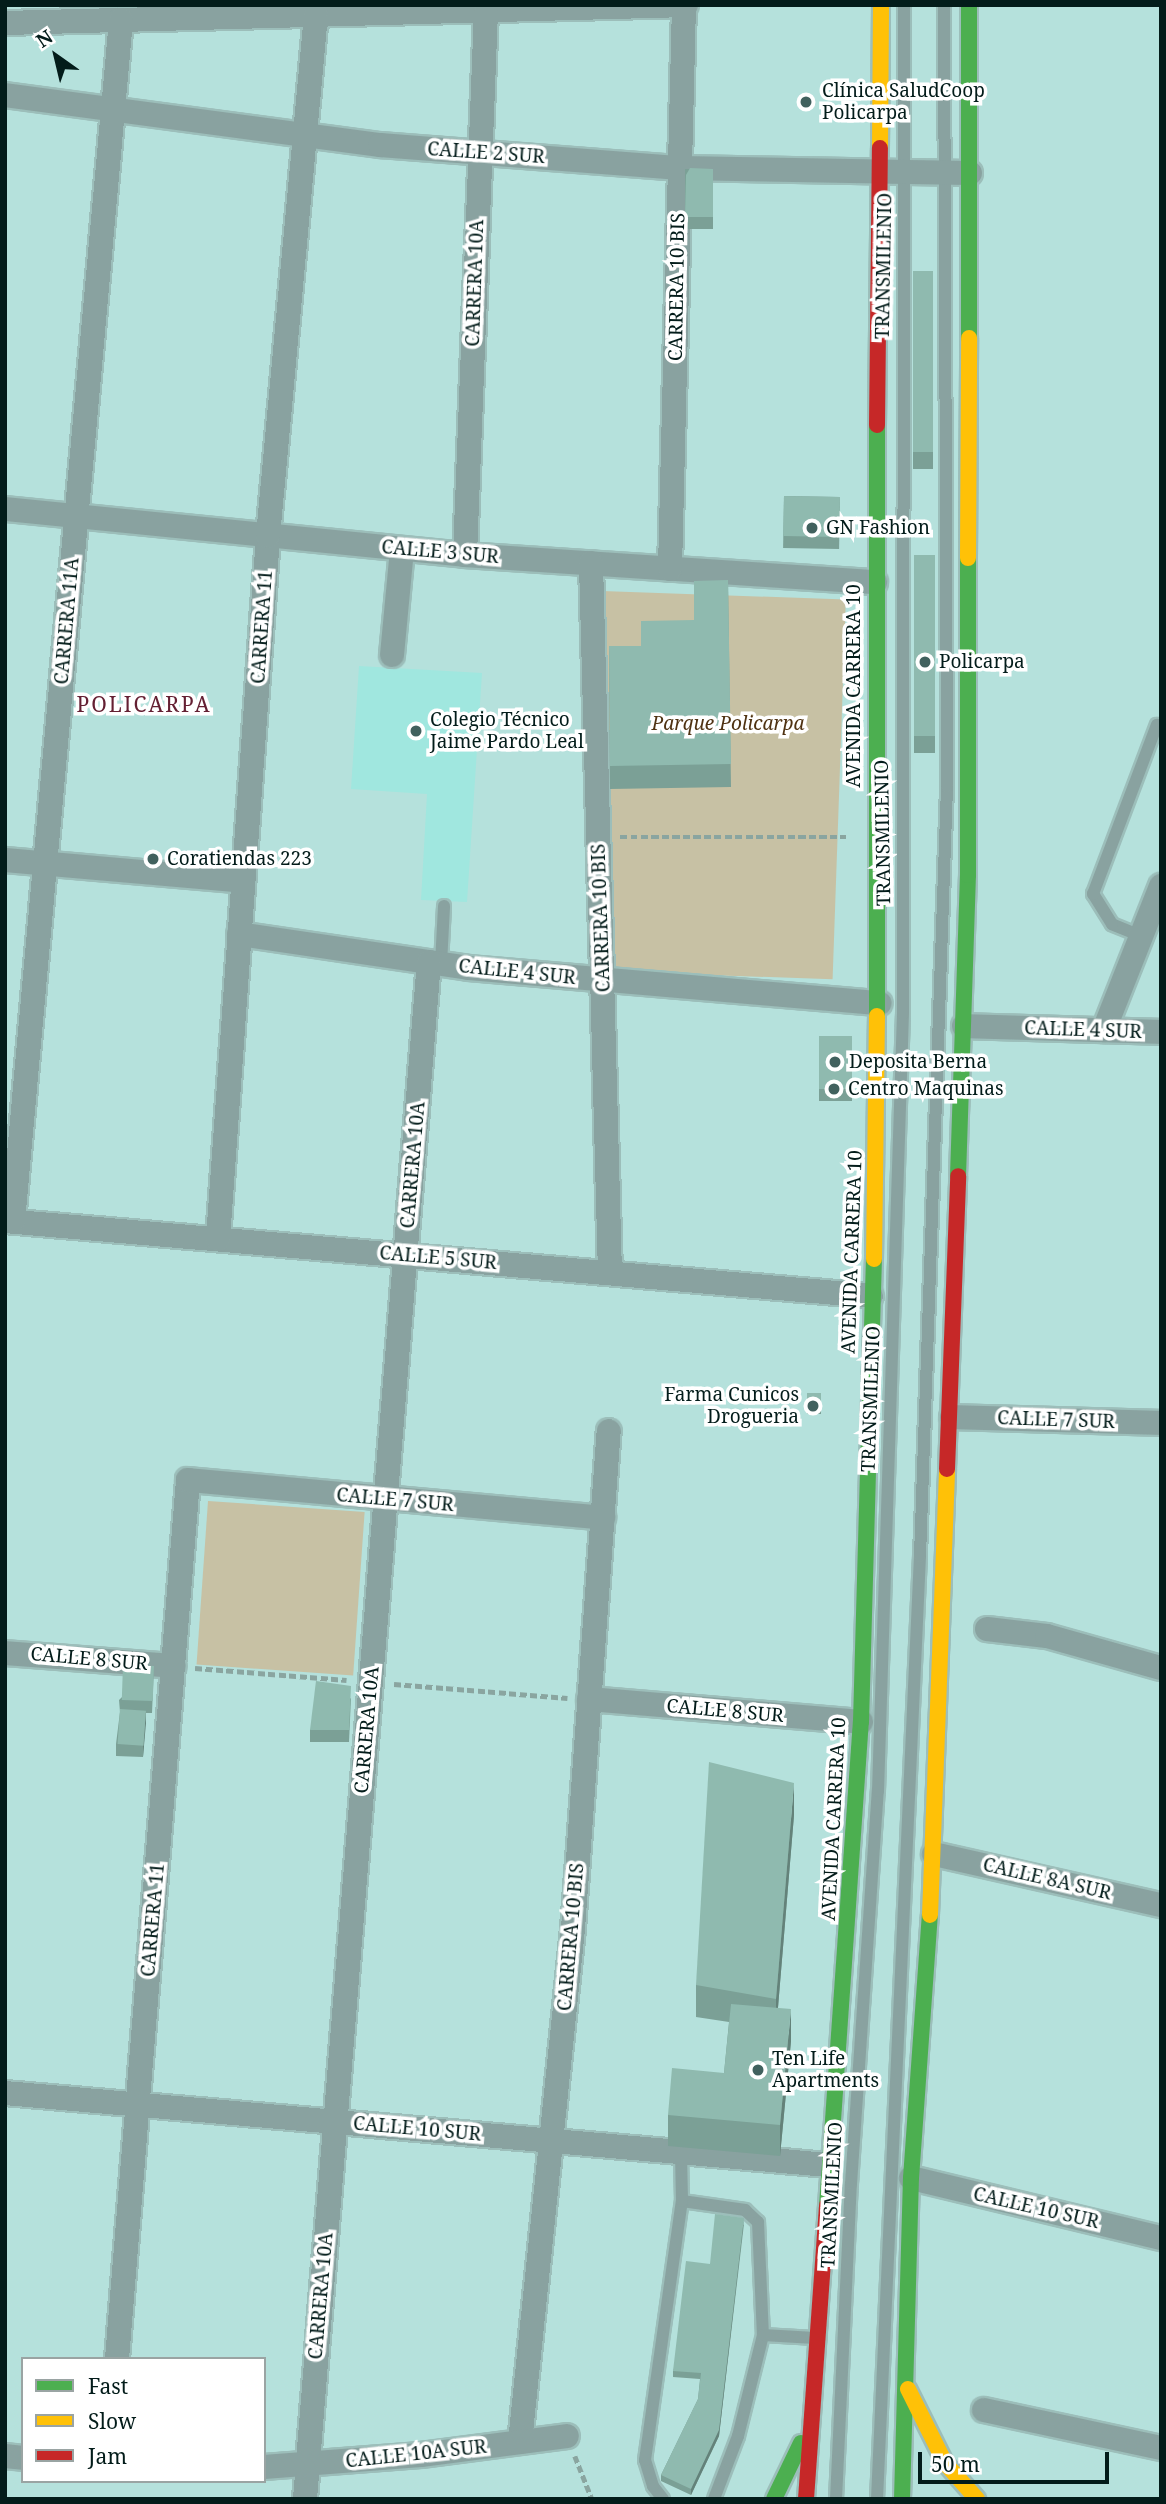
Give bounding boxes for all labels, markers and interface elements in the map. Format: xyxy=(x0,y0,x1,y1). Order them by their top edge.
north arrow xyxy=(21,21,91,91)
text: N xyxy=(31,24,58,54)
place label: Clínica SaludCoop Policarpa xyxy=(822,80,985,124)
marker: Clínica SaludCoop Policarpa xyxy=(796,92,816,112)
street label: CALLE 2 SUR xyxy=(427,138,545,168)
street label: TRANSMILENIO xyxy=(871,193,897,339)
street label: CARRERA 10 BIS xyxy=(664,213,690,361)
street label: CARRERA 10A xyxy=(461,219,489,347)
place label: GN Fashion xyxy=(826,517,930,539)
marker: GN Fashion xyxy=(804,520,820,536)
street label: CALLE 3 SUR xyxy=(380,536,500,568)
street label: CARRERA 11A xyxy=(50,557,84,685)
street label: CARRERA 11 xyxy=(247,569,277,685)
street label: AVENIDA CARRERA 10 xyxy=(843,584,865,788)
place label: Policarpa xyxy=(939,651,1025,673)
marker: Policarpa xyxy=(917,654,933,670)
district label: POLICARPA xyxy=(78,691,210,717)
place label: Colegio Técnico Jaime Pardo Leal xyxy=(430,709,584,753)
park label: Parque Policarpa xyxy=(652,713,804,735)
marker: Colegio Técnico Jaime Pardo Leal xyxy=(408,723,424,739)
street label: TRANSMILENIO xyxy=(870,760,896,906)
street label: CARRERA 10 BIS xyxy=(587,843,615,993)
place label: Coratiendas 223 xyxy=(167,848,312,870)
marker: Coratiendas 223 xyxy=(145,851,161,867)
street label: CALLE 4 SUR xyxy=(457,955,577,989)
street label: CALLE 4 SUR xyxy=(1024,1017,1142,1043)
place label: Deposita Berna xyxy=(849,1051,987,1073)
marker: Deposita Berna xyxy=(827,1054,843,1070)
place label: Centro Maquinas xyxy=(848,1078,1003,1100)
marker: Centro Maquinas xyxy=(826,1081,842,1097)
street label: CARRERA 10A xyxy=(396,1101,430,1229)
street label: AVENIDA CARRERA 10 xyxy=(837,1150,867,1354)
street label: CALLE 5 SUR xyxy=(378,1242,498,1274)
street label: TRANSMILENIO xyxy=(857,1325,885,1473)
place label: Farma Cunicos Drogueria xyxy=(664,1384,799,1428)
marker: Farma Cunicos Drogueria xyxy=(805,1398,821,1414)
street label: CALLE 7 SUR xyxy=(997,1407,1115,1433)
street label: CALLE 7 SUR xyxy=(335,1484,455,1516)
street label: CALLE 8 SUR xyxy=(29,1643,149,1675)
street label: CARRERA 10A xyxy=(350,1666,384,1794)
street label: CALLE 8 SUR xyxy=(665,1695,785,1727)
street label: AVENIDA CARRERA 10 xyxy=(817,1717,851,1921)
street label: CALLE 8A SUR xyxy=(981,1853,1113,1905)
street label: CARRERA 11 xyxy=(137,1862,169,1978)
street label: CARRERA 10 BIS xyxy=(553,1862,589,2012)
place label: Ten Life Apartments xyxy=(772,2048,879,2092)
marker: Ten Life Apartments xyxy=(750,2062,766,2078)
street label: CALLE 10 SUR xyxy=(352,2112,482,2146)
street label: TRANSMILENIO xyxy=(817,2121,847,2269)
street label: CALLE 10 SUR xyxy=(971,2182,1101,2234)
street label: CARRERA 10A xyxy=(304,2232,338,2360)
legend xyxy=(21,2357,266,2483)
text: Fast xyxy=(88,2372,128,2400)
text: Slow xyxy=(88,2407,136,2435)
street label: CALLE 10A SUR xyxy=(344,2435,488,2473)
scale bar xyxy=(921,2438,1112,2482)
text: Jam xyxy=(88,2442,127,2470)
text: 50 m xyxy=(931,2450,980,2478)

